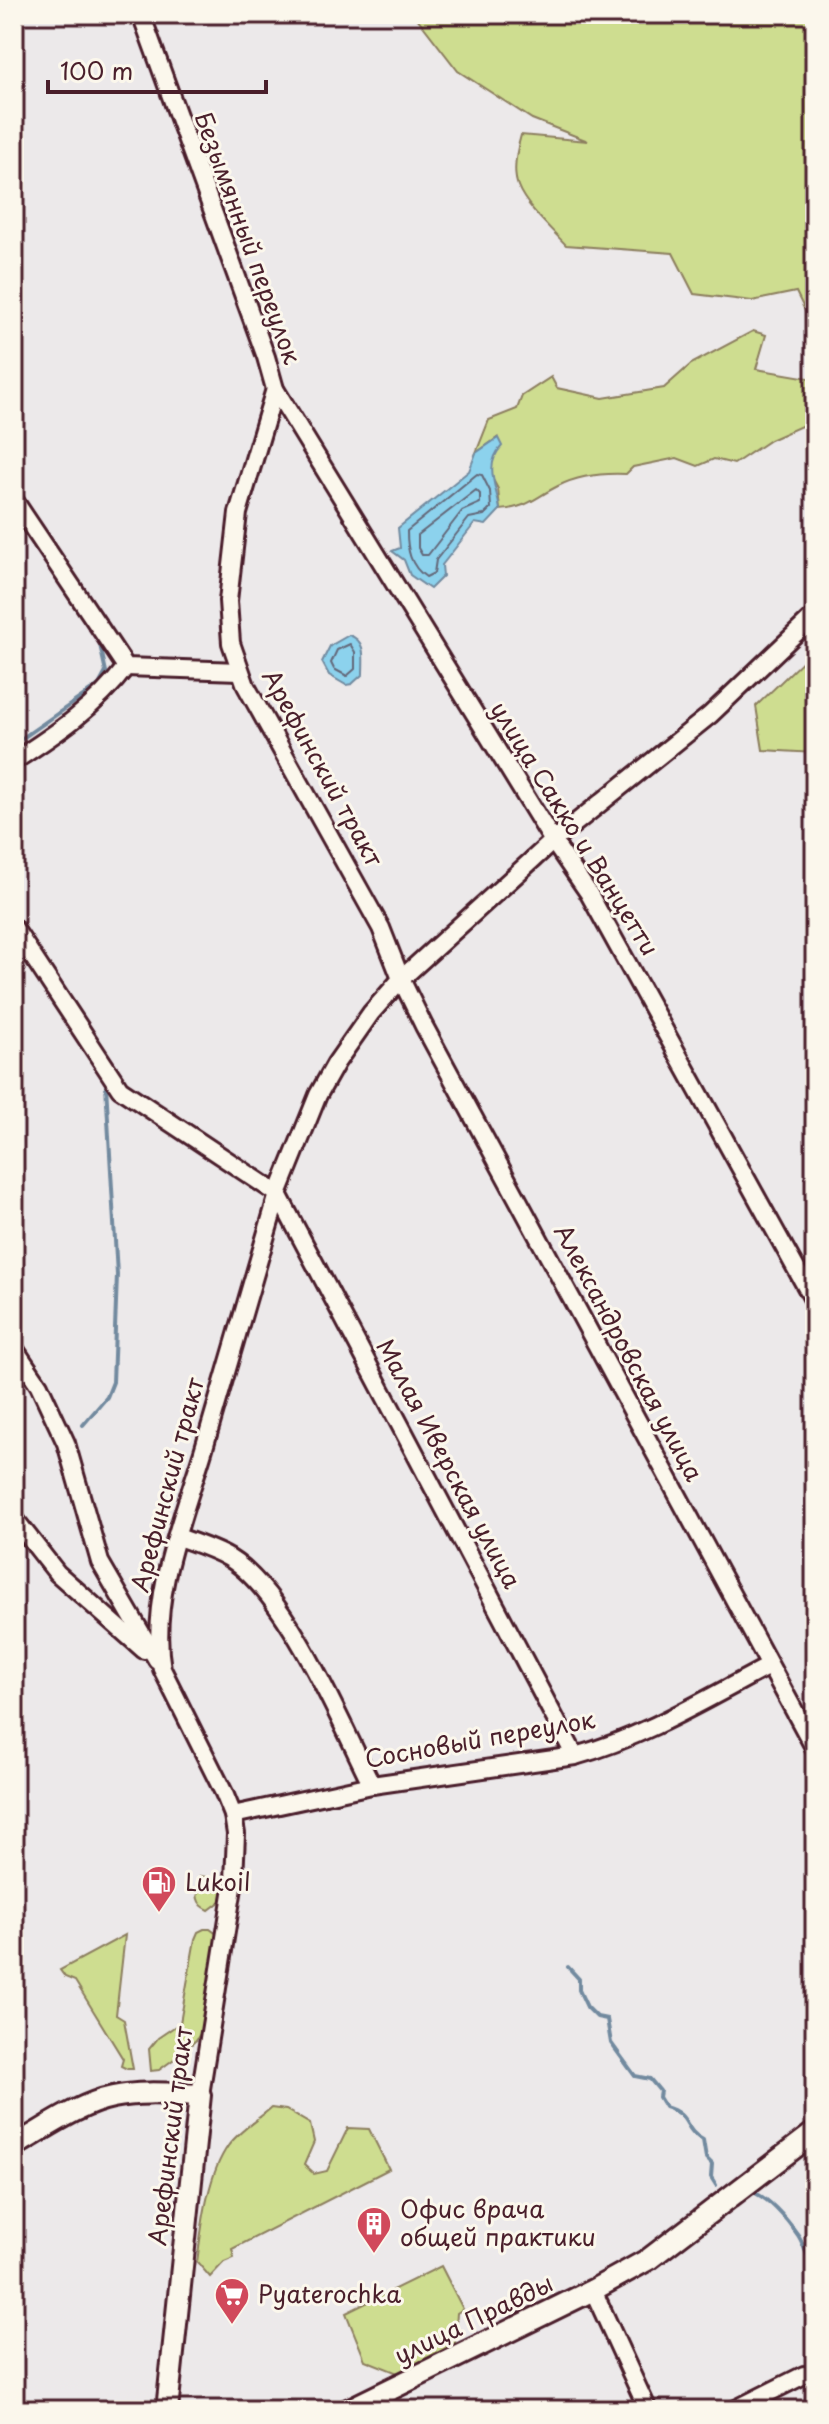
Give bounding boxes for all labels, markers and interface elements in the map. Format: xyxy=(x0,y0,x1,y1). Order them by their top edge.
scale bar xyxy=(48,44,266,94)
text: 100 m xyxy=(60,52,133,88)
street label: Безымянный переулок xyxy=(186,106,312,369)
street label: Арефинский тракт xyxy=(254,662,393,873)
street label: улица Сакко и Ванцетти xyxy=(483,694,669,962)
street label: Александровская улица xyxy=(547,1217,713,1487)
street label: Малая Иверская улица xyxy=(369,1332,531,1594)
street label: Арефинский тракт xyxy=(120,1373,212,1596)
street label: Сосновый переулок xyxy=(362,1700,598,1776)
place label: Lukoil xyxy=(185,1863,251,1899)
fuel station icon: Lukoil xyxy=(140,1864,178,1914)
street label: Арефинский тракт xyxy=(138,2023,200,2248)
place label: Офис врача общей практики xyxy=(400,2190,596,2254)
building icon: Офис врача общей практики xyxy=(355,2205,393,2255)
street label: улица Правды xyxy=(387,2264,559,2372)
place label: Pyaterochka xyxy=(258,2275,401,2311)
supermarket icon: Pyaterochka xyxy=(213,2276,251,2326)

